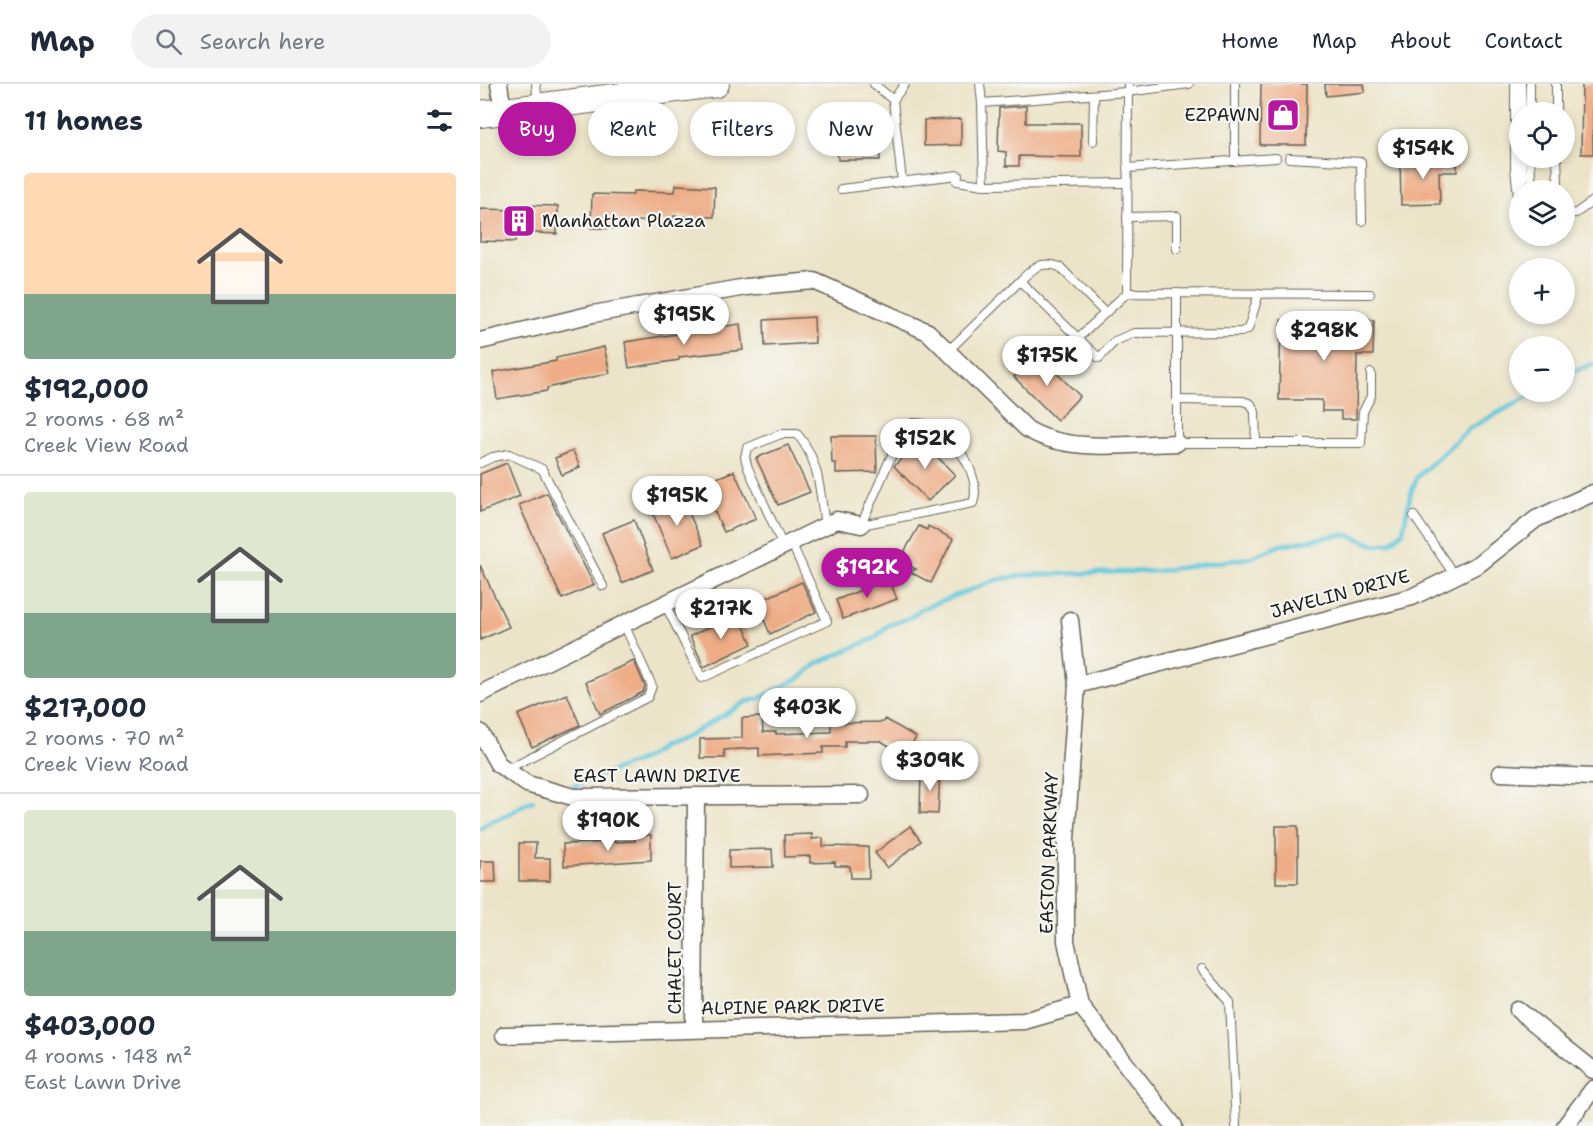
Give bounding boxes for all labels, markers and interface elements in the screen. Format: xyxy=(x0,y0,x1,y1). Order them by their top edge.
search box xyxy=(131,14,551,68)
text: Map xyxy=(30,22,95,60)
icon: search xyxy=(152,25,185,58)
text: Search here xyxy=(200,27,325,56)
text: Home xyxy=(1221,27,1279,55)
text: Map xyxy=(1312,27,1357,55)
text: About xyxy=(1390,27,1451,55)
text: Contact xyxy=(1484,27,1563,55)
shop icon: EZPAWN xyxy=(1265,97,1301,133)
chip: Buy xyxy=(498,102,576,156)
chip: Rent xyxy=(588,102,678,156)
chip: Filters xyxy=(690,102,795,156)
chip: New xyxy=(807,102,894,156)
map controls xyxy=(1509,102,1575,402)
button: locate xyxy=(1509,102,1575,168)
text: 11 homes xyxy=(24,103,143,138)
place label: EZPAWN xyxy=(1185,103,1260,127)
icon: filters xyxy=(423,104,456,137)
pin: $154K xyxy=(1381,129,1465,180)
text: $154K xyxy=(1392,135,1454,161)
button: layers xyxy=(1509,180,1575,246)
building icon: Manhattan Plazza xyxy=(501,203,537,239)
place label: Manhattan Plazza xyxy=(542,209,705,233)
icon: home xyxy=(186,212,294,320)
button: + xyxy=(1509,258,1575,324)
pin: $195K xyxy=(642,295,726,346)
text: $195K xyxy=(653,301,715,327)
pin: $298K xyxy=(1282,311,1366,362)
text: $298K xyxy=(1290,317,1358,343)
pin: $175K xyxy=(1005,336,1089,387)
button: − xyxy=(1509,336,1575,402)
text: $175K xyxy=(1016,342,1078,368)
text: $192,000 xyxy=(24,371,149,406)
text: 2 rooms · 68 m² xyxy=(24,406,184,432)
pin: $152K xyxy=(883,419,967,470)
text: $152K xyxy=(894,425,956,451)
text: Creek View Road xyxy=(24,432,189,458)
pin: $195K xyxy=(635,476,719,527)
text: $195K xyxy=(646,482,708,508)
icon: home xyxy=(186,531,294,639)
pin: $192K xyxy=(825,548,909,599)
text: $192K xyxy=(835,554,899,580)
street label: JAVELIN DRIVE xyxy=(1268,564,1412,624)
pin: $217K xyxy=(679,589,763,640)
text: $217K xyxy=(690,595,752,621)
pin: $403K xyxy=(765,688,849,739)
text: $217,000 xyxy=(24,690,147,725)
text: $403K xyxy=(773,694,841,720)
text: 2 rooms · 70 m² xyxy=(24,725,185,751)
pin: $309K xyxy=(888,741,972,792)
text: $309K xyxy=(895,747,965,773)
text: Creek View Road xyxy=(24,751,189,777)
street label: EAST LAWN DRIVE xyxy=(573,764,741,788)
street label: EASTON PARKWAY xyxy=(1034,771,1064,935)
pin: $190K xyxy=(566,801,650,852)
text: $190K xyxy=(576,807,640,833)
icon: home xyxy=(186,849,294,957)
street label: CHALET COURT xyxy=(663,881,687,1015)
street label: ALPINE PARK DRIVE xyxy=(701,993,885,1021)
text: $403,000 xyxy=(24,1008,156,1043)
text: 4 rooms · 148 m² xyxy=(24,1043,192,1069)
text: East Lawn Drive xyxy=(24,1069,182,1095)

